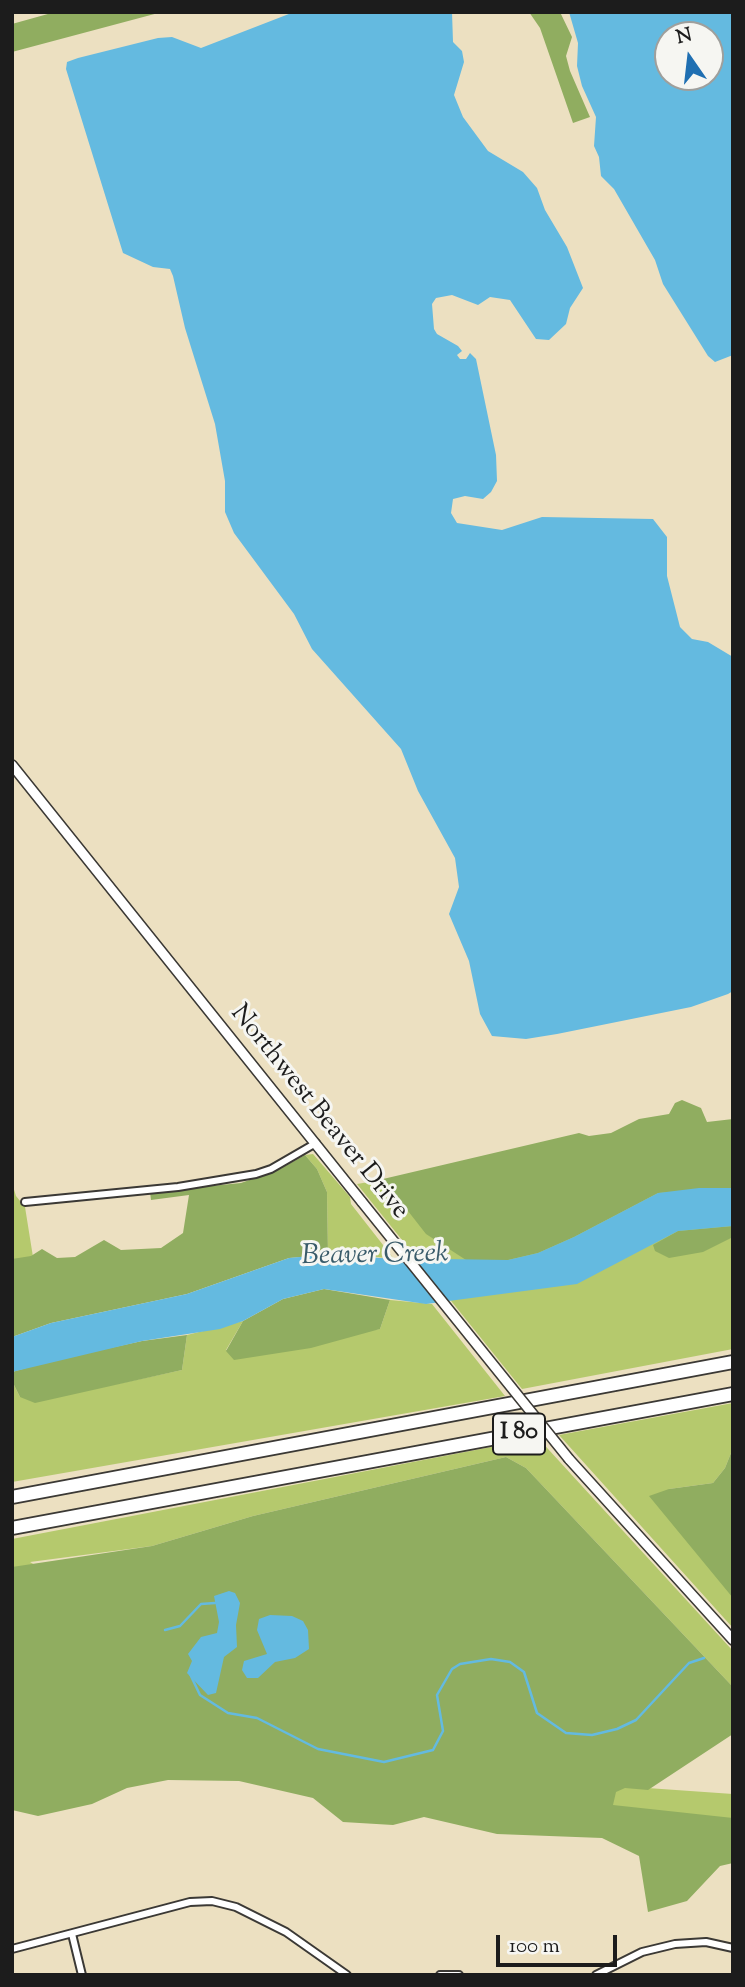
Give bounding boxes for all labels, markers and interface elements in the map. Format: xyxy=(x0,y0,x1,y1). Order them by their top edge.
north arrow xyxy=(654,21,724,91)
text: N xyxy=(674,22,695,52)
street label: Northwest Beaver Drive xyxy=(222,1000,414,1226)
water label: Beaver Creek xyxy=(301,1239,449,1275)
road number: I 80 xyxy=(493,1414,545,1454)
scale bar xyxy=(500,1920,621,1964)
text: 100 m xyxy=(509,1932,560,1962)

